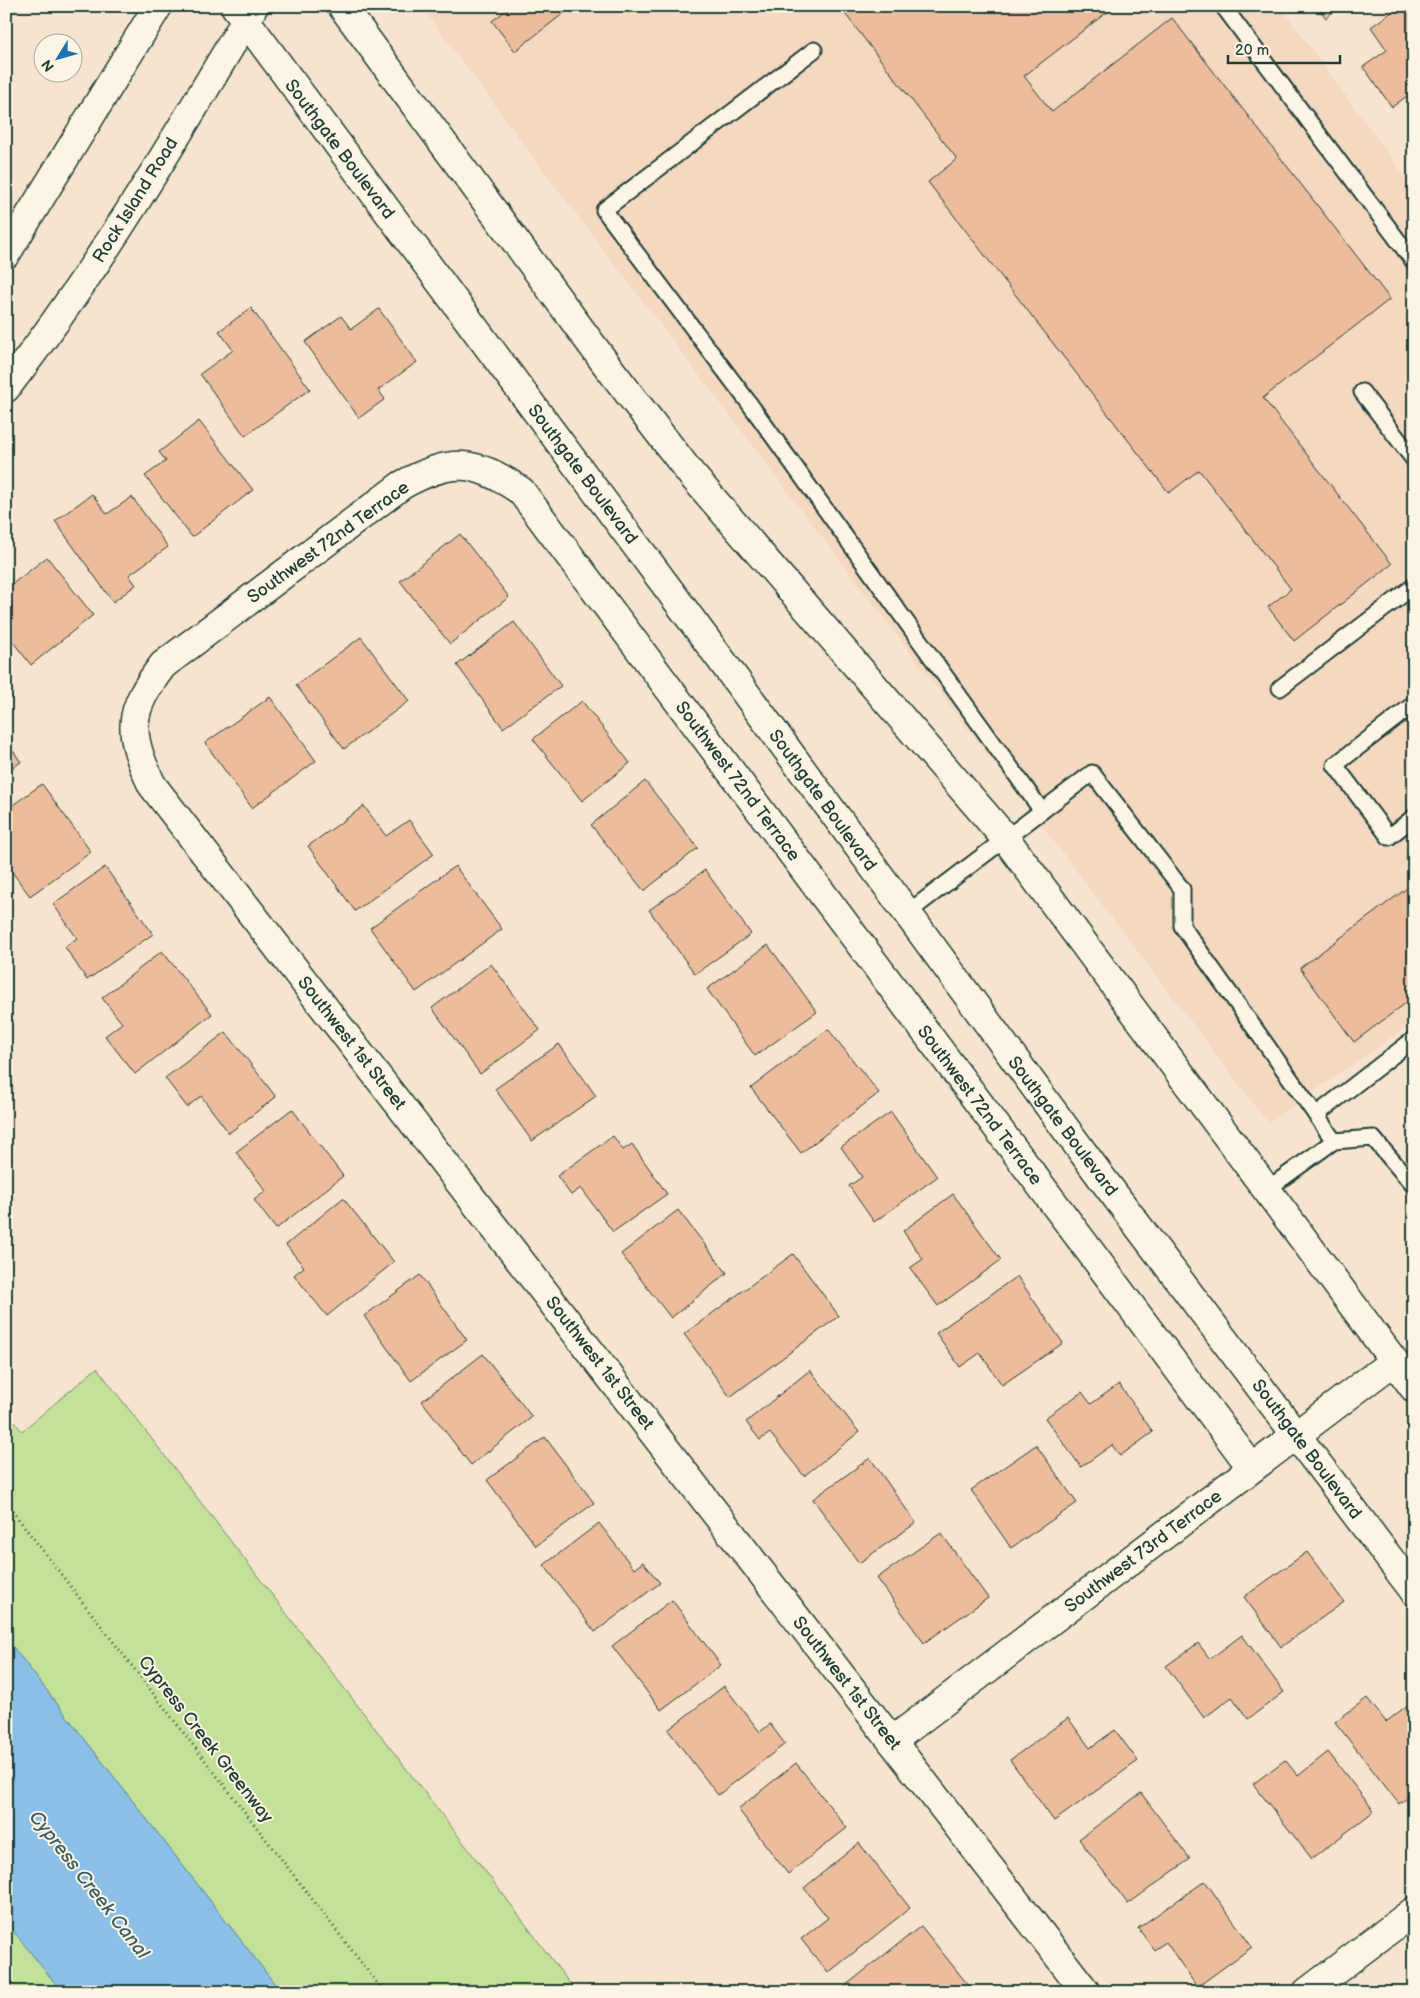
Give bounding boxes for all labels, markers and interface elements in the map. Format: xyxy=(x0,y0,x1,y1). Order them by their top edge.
north arrow xyxy=(32,32,82,82)
scale bar xyxy=(1228,32,1340,64)
text: 20 m xyxy=(1235,41,1269,60)
text: N xyxy=(38,56,58,75)
street label: Southgate Boulevard xyxy=(280,75,399,223)
street label: Rock Island Road xyxy=(88,134,182,267)
street label: Southgate Boulevard xyxy=(523,400,642,548)
street label: Southwest 72nd Terrace xyxy=(243,477,413,608)
street label: Southwest 72nd Terrace xyxy=(671,697,805,866)
street label: Southgate Boulevard xyxy=(764,726,881,875)
street label: Southwest 1st Street xyxy=(293,972,411,1115)
street label: Southwest 72nd Terrace xyxy=(913,1021,1047,1190)
street label: Southgate Boulevard xyxy=(1003,1052,1122,1200)
street label: Southwest 1st Street xyxy=(541,1292,659,1435)
street label: Southgate Boulevard xyxy=(1247,1375,1366,1523)
street label: Southwest 73rd Terrace xyxy=(1061,1485,1226,1617)
street label: Southwest 1st Street xyxy=(788,1612,906,1755)
street label: Cypress Creek Greenway xyxy=(134,1652,278,1828)
water label: Cypress Creek Canal xyxy=(24,1806,154,1964)

